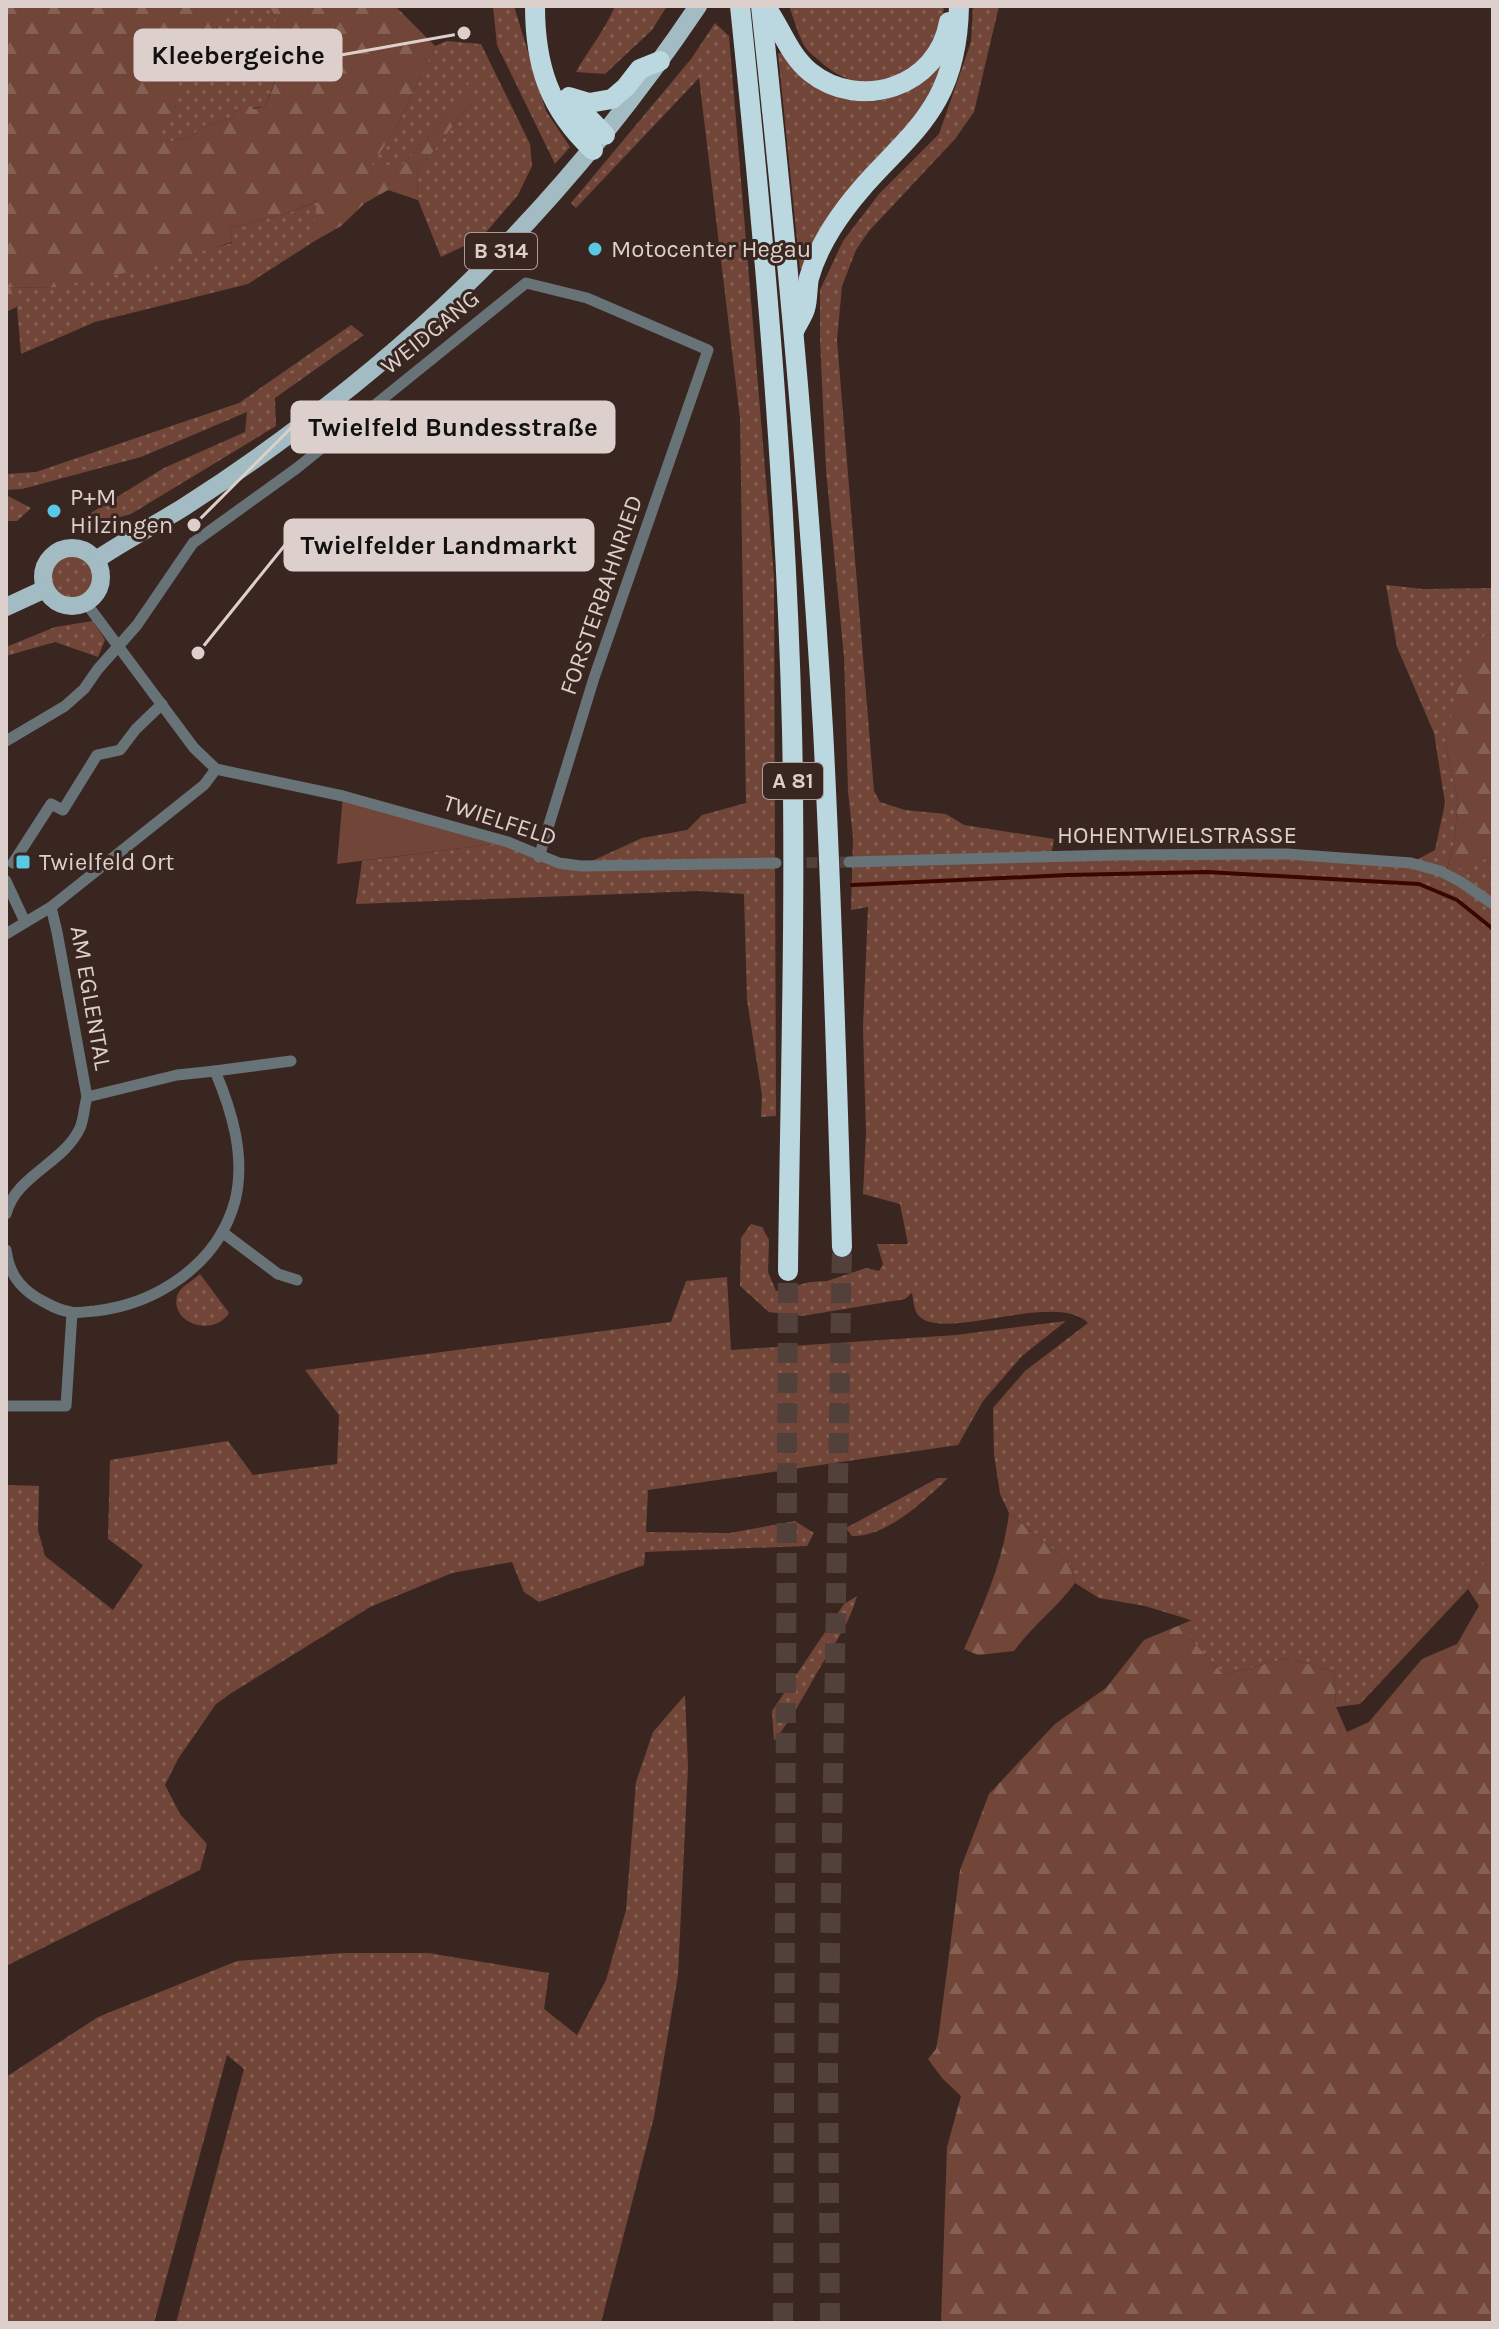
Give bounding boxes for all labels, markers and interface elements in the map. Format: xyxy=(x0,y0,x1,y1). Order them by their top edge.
callout: Kleebergeiche xyxy=(135,30,341,80)
text: Kleebergeiche xyxy=(151,40,325,71)
road number: B 314 xyxy=(465,233,537,269)
place label: Motocenter Hegau xyxy=(611,235,811,263)
marker: Motocenter Hegau xyxy=(586,240,604,258)
street label: WEIDGANG xyxy=(375,284,485,380)
callout: Twielfeld Bundesstraße xyxy=(292,402,614,452)
text: Twielfeld Bundesstraße xyxy=(308,412,598,443)
place label: P+M Hilzingen xyxy=(70,483,173,539)
street label: FORSTERBAHNRIED xyxy=(554,491,648,699)
marker: P+M Hilzingen xyxy=(45,502,63,520)
callout: Twielfelder Landmarkt xyxy=(285,520,593,570)
text: Twielfelder Landmarkt xyxy=(301,530,577,561)
road number: A 81 xyxy=(763,763,823,799)
street label: TWIELFELD xyxy=(440,788,560,852)
street label: HOHENTWIELSTRASSE xyxy=(1057,821,1297,849)
place label: Twielfeld Ort xyxy=(39,848,174,876)
marker: Twielfeld Ort xyxy=(14,853,32,871)
street label: AM EGLENTAL xyxy=(65,924,118,1073)

